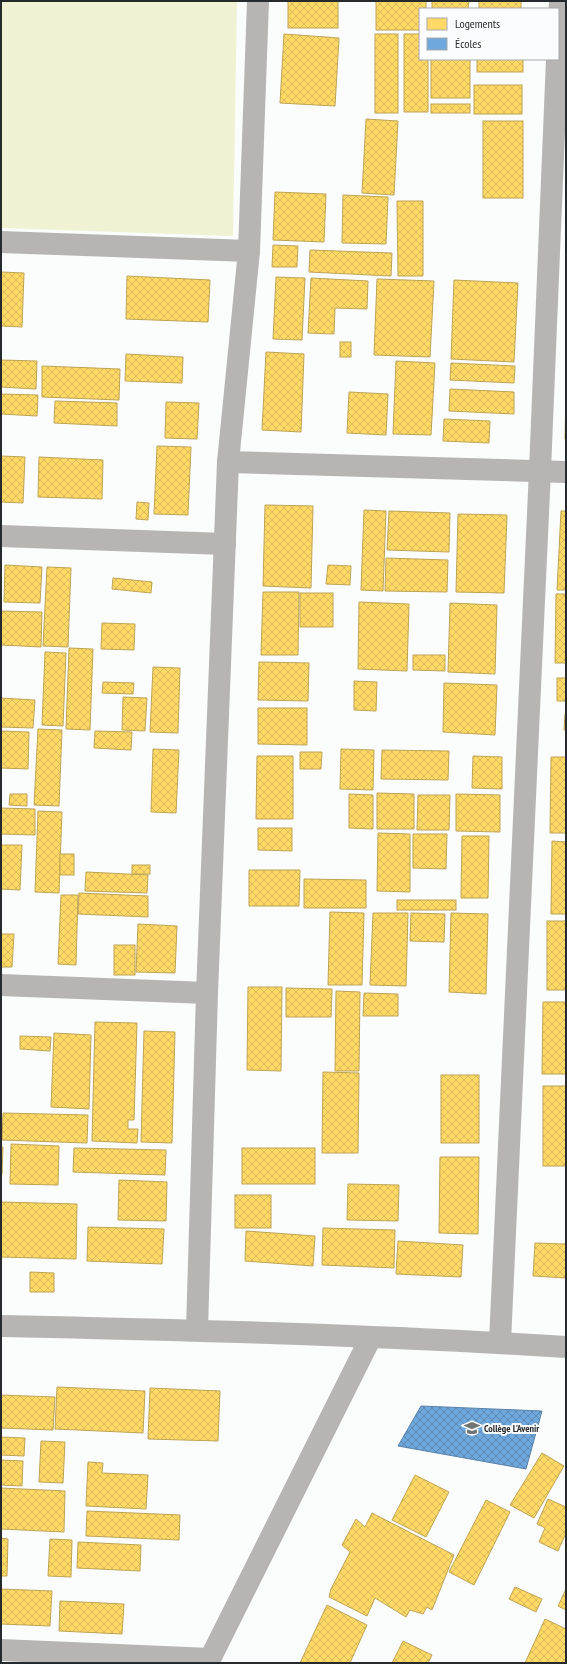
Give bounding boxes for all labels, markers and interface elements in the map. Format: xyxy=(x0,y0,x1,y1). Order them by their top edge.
legend xyxy=(419,8,559,60)
text: Logements xyxy=(455,16,500,31)
text: Écoles xyxy=(455,36,481,51)
school or university icon: Collège L'Avenir xyxy=(463,1419,481,1437)
place label: Collège L'Avenir xyxy=(484,1422,539,1435)

